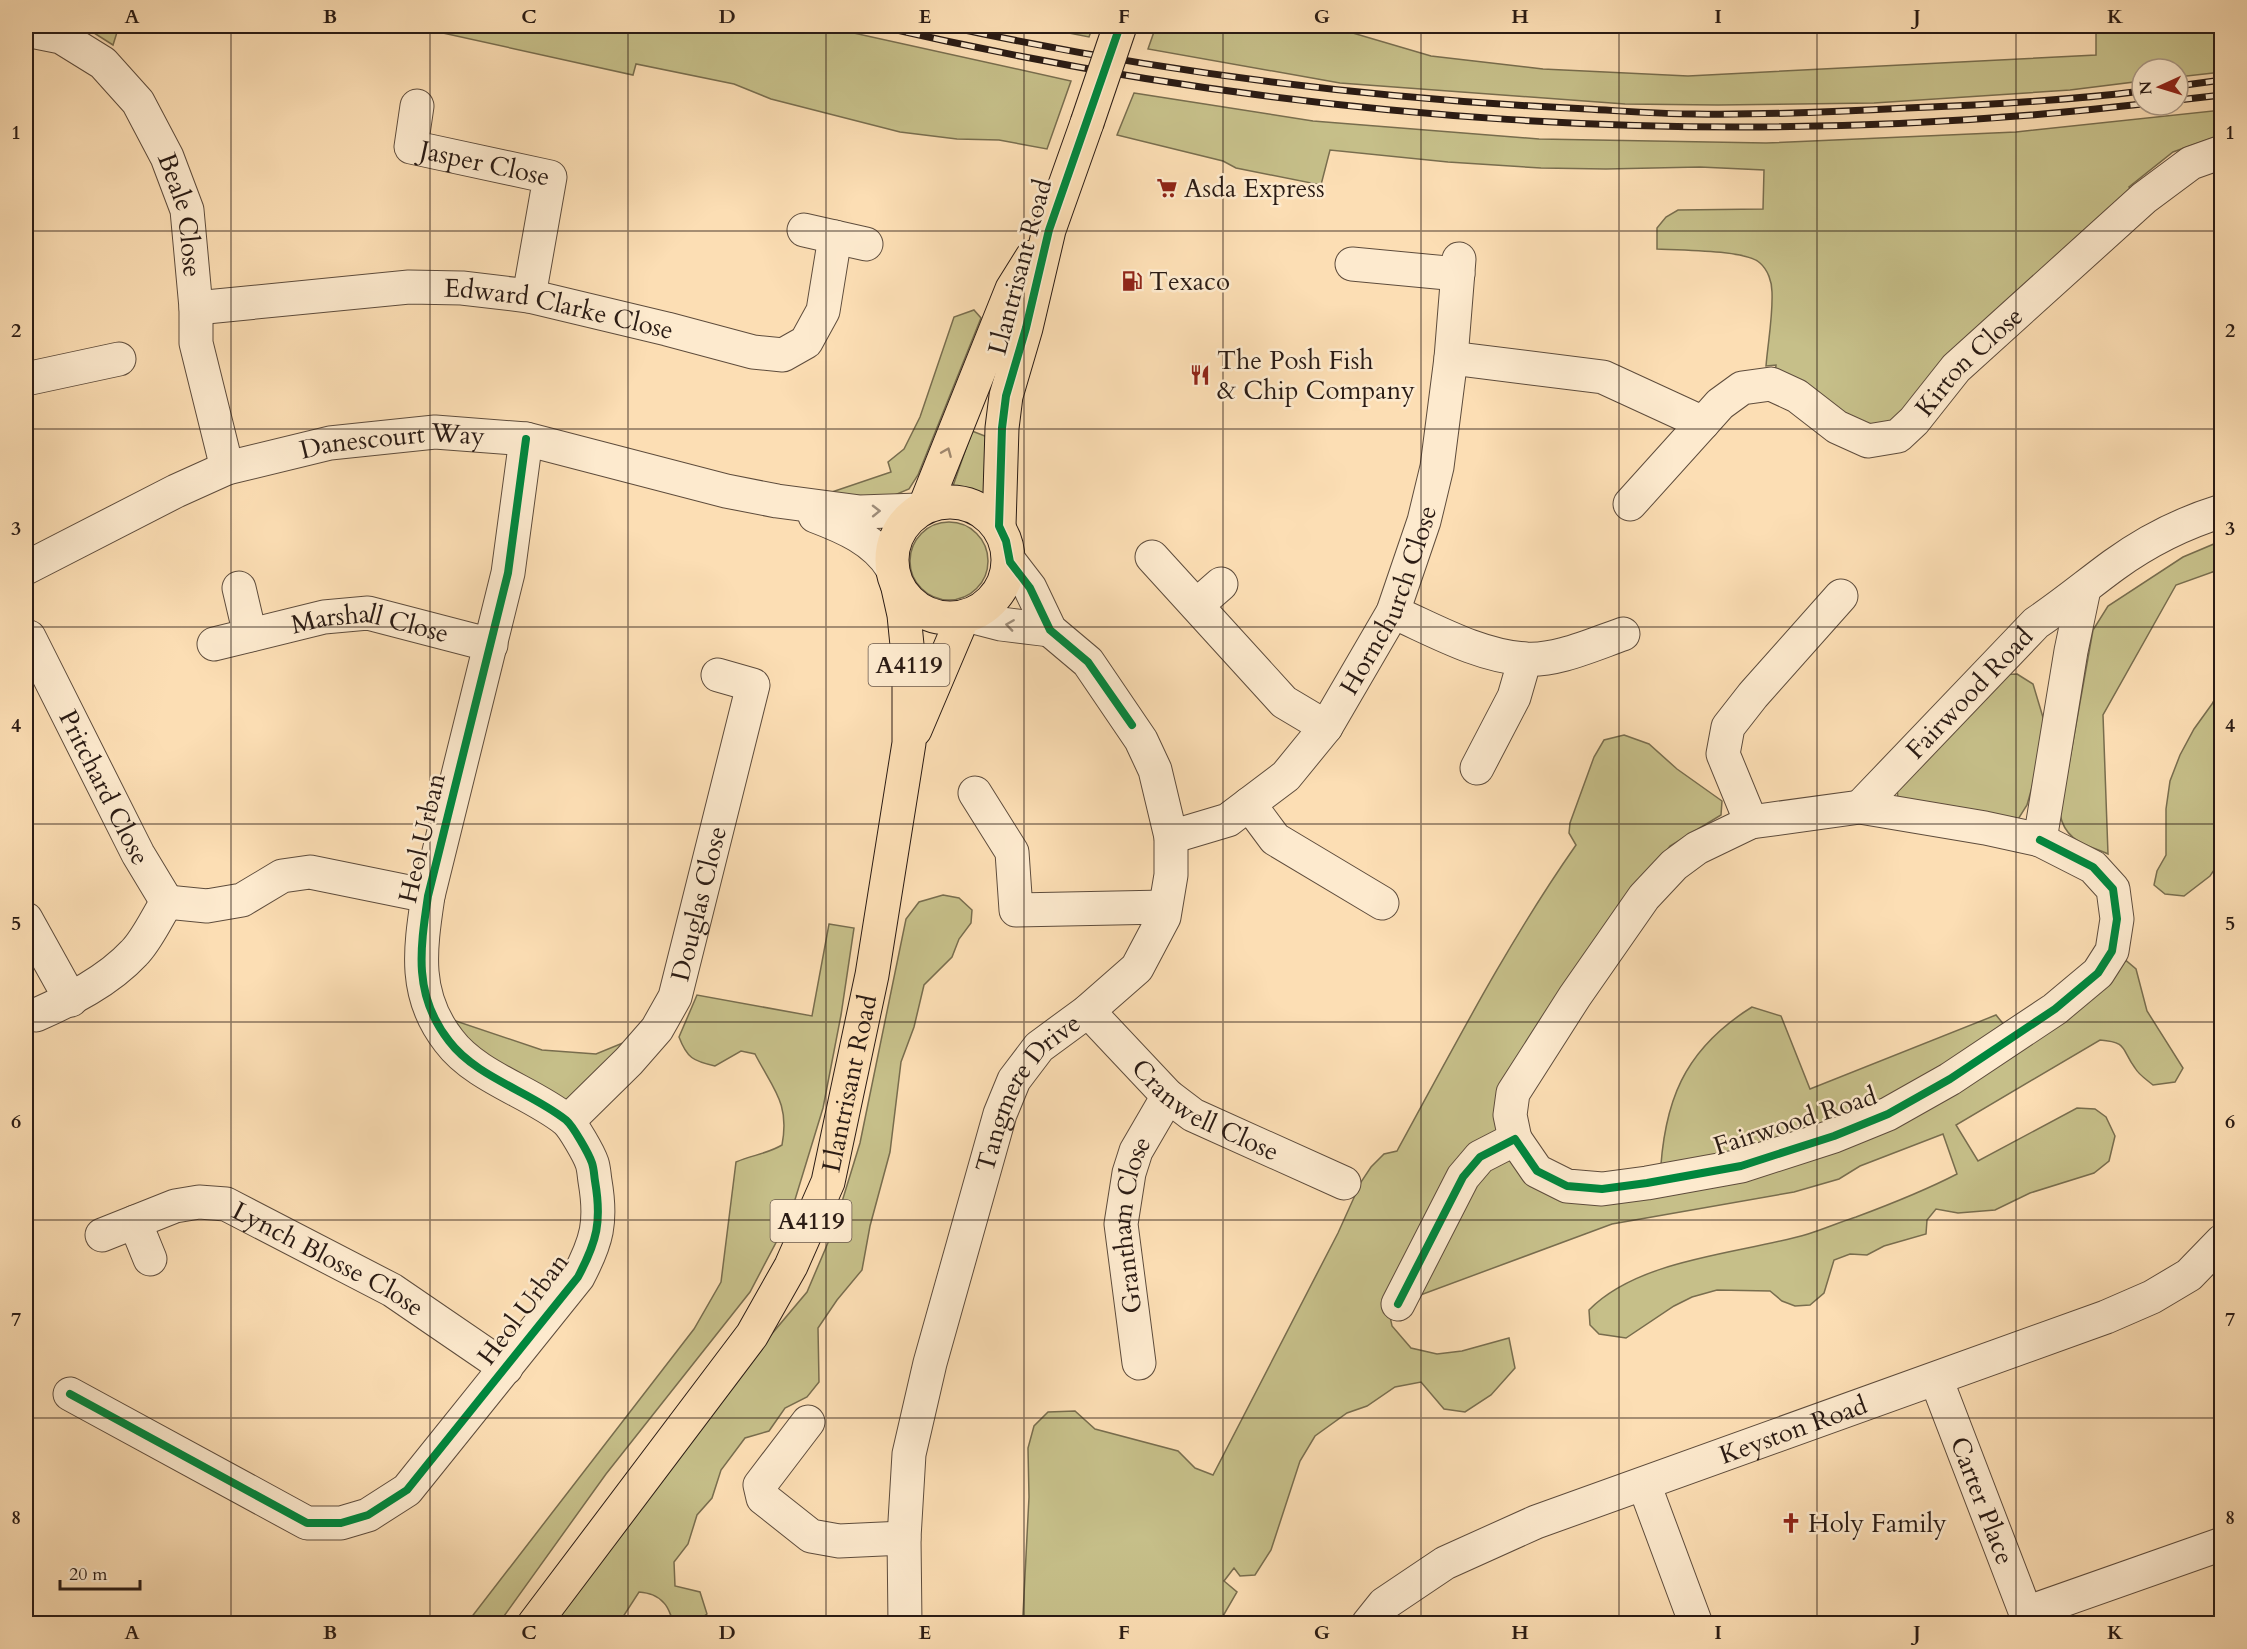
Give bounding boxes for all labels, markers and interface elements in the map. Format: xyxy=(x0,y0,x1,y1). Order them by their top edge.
text: A xyxy=(124,3,140,30)
text: B xyxy=(323,3,337,30)
text: C xyxy=(521,3,537,30)
text: D xyxy=(718,3,736,30)
text: E xyxy=(919,3,931,30)
text: F xyxy=(1118,3,1130,30)
text: G xyxy=(1314,3,1330,30)
text: H xyxy=(1511,3,1529,30)
text: I xyxy=(1714,3,1722,30)
text: J xyxy=(1910,3,1921,30)
text: K xyxy=(2107,3,2124,30)
north arrow xyxy=(2130,57,2190,117)
text: N xyxy=(2135,80,2157,96)
text: 1 xyxy=(11,119,21,146)
text: 1 xyxy=(2225,119,2235,146)
street label: Jasper Close xyxy=(413,131,553,194)
street label: Beale Close xyxy=(149,148,211,279)
place label: Asda Express xyxy=(1184,171,1325,206)
street label: Llantrisant Road xyxy=(980,175,1060,359)
supermarket icon: Asda Express xyxy=(1155,176,1179,200)
place label: Texaco xyxy=(1149,264,1230,299)
fuel station icon: Texaco xyxy=(1120,269,1144,293)
street label: Edward Clarke Close xyxy=(444,270,678,348)
street label: Kirton Close xyxy=(1907,299,2030,424)
text: 2 xyxy=(11,317,21,344)
text: 2 xyxy=(2225,317,2235,344)
place label: The Posh Fish & Chip Company xyxy=(1217,343,1415,408)
restaurant icon: The Posh Fish & Chip Company xyxy=(1188,363,1212,387)
street label: Danescourt Way xyxy=(296,414,486,467)
one-way arrow xyxy=(940,447,952,458)
street label: Hornchurch Close xyxy=(1331,502,1445,701)
one-way arrow xyxy=(872,505,881,518)
text: 3 xyxy=(11,515,21,542)
text: 3 xyxy=(2225,515,2235,542)
street label: Marshall Close xyxy=(287,595,453,651)
one-way arrow xyxy=(1005,619,1014,631)
street label: Fairwood Road xyxy=(1898,619,2041,766)
road number: A4119 xyxy=(868,644,950,686)
street label: Pritchard Close xyxy=(51,704,158,871)
text: 4 xyxy=(11,712,21,739)
text: 4 xyxy=(2225,712,2235,739)
street label: Heol Urban xyxy=(390,770,454,906)
street label: Douglas Close xyxy=(662,822,735,985)
text: 5 xyxy=(11,910,21,937)
text: 5 xyxy=(2225,910,2235,937)
street label: Llantrisant Road xyxy=(813,991,885,1175)
street label: Tangmere Drive xyxy=(967,1005,1087,1176)
street label: Cranwell Close xyxy=(1124,1051,1285,1169)
street label: Fairwood Road xyxy=(1709,1078,1881,1164)
text: 6 xyxy=(11,1108,21,1135)
text: 6 xyxy=(2225,1108,2235,1135)
street label: Grantham Close xyxy=(1104,1129,1159,1316)
street label: Lynch Blosse Close xyxy=(226,1193,431,1325)
road number: A4119 xyxy=(770,1200,852,1242)
street label: Heol Urban xyxy=(469,1246,577,1372)
text: 7 xyxy=(11,1306,21,1333)
text: 7 xyxy=(2225,1306,2235,1333)
street label: Keyston Road xyxy=(1714,1387,1872,1472)
street label: Carter Place xyxy=(1942,1432,2023,1569)
text: 8 xyxy=(11,1504,21,1531)
text: 8 xyxy=(2225,1504,2235,1531)
place label: Holy Family xyxy=(1808,1506,1947,1541)
church icon: Holy Family xyxy=(1779,1511,1803,1535)
scale bar xyxy=(60,1553,140,1591)
text: 20 m xyxy=(69,1562,108,1587)
text: A xyxy=(124,1619,140,1646)
text: B xyxy=(323,1619,337,1646)
text: C xyxy=(521,1619,537,1646)
text: D xyxy=(718,1619,736,1646)
text: E xyxy=(919,1619,931,1646)
text: F xyxy=(1118,1619,1130,1646)
text: G xyxy=(1314,1619,1330,1646)
text: H xyxy=(1511,1619,1529,1646)
text: I xyxy=(1714,1619,1722,1646)
text: J xyxy=(1910,1619,1921,1646)
text: K xyxy=(2107,1619,2124,1646)

